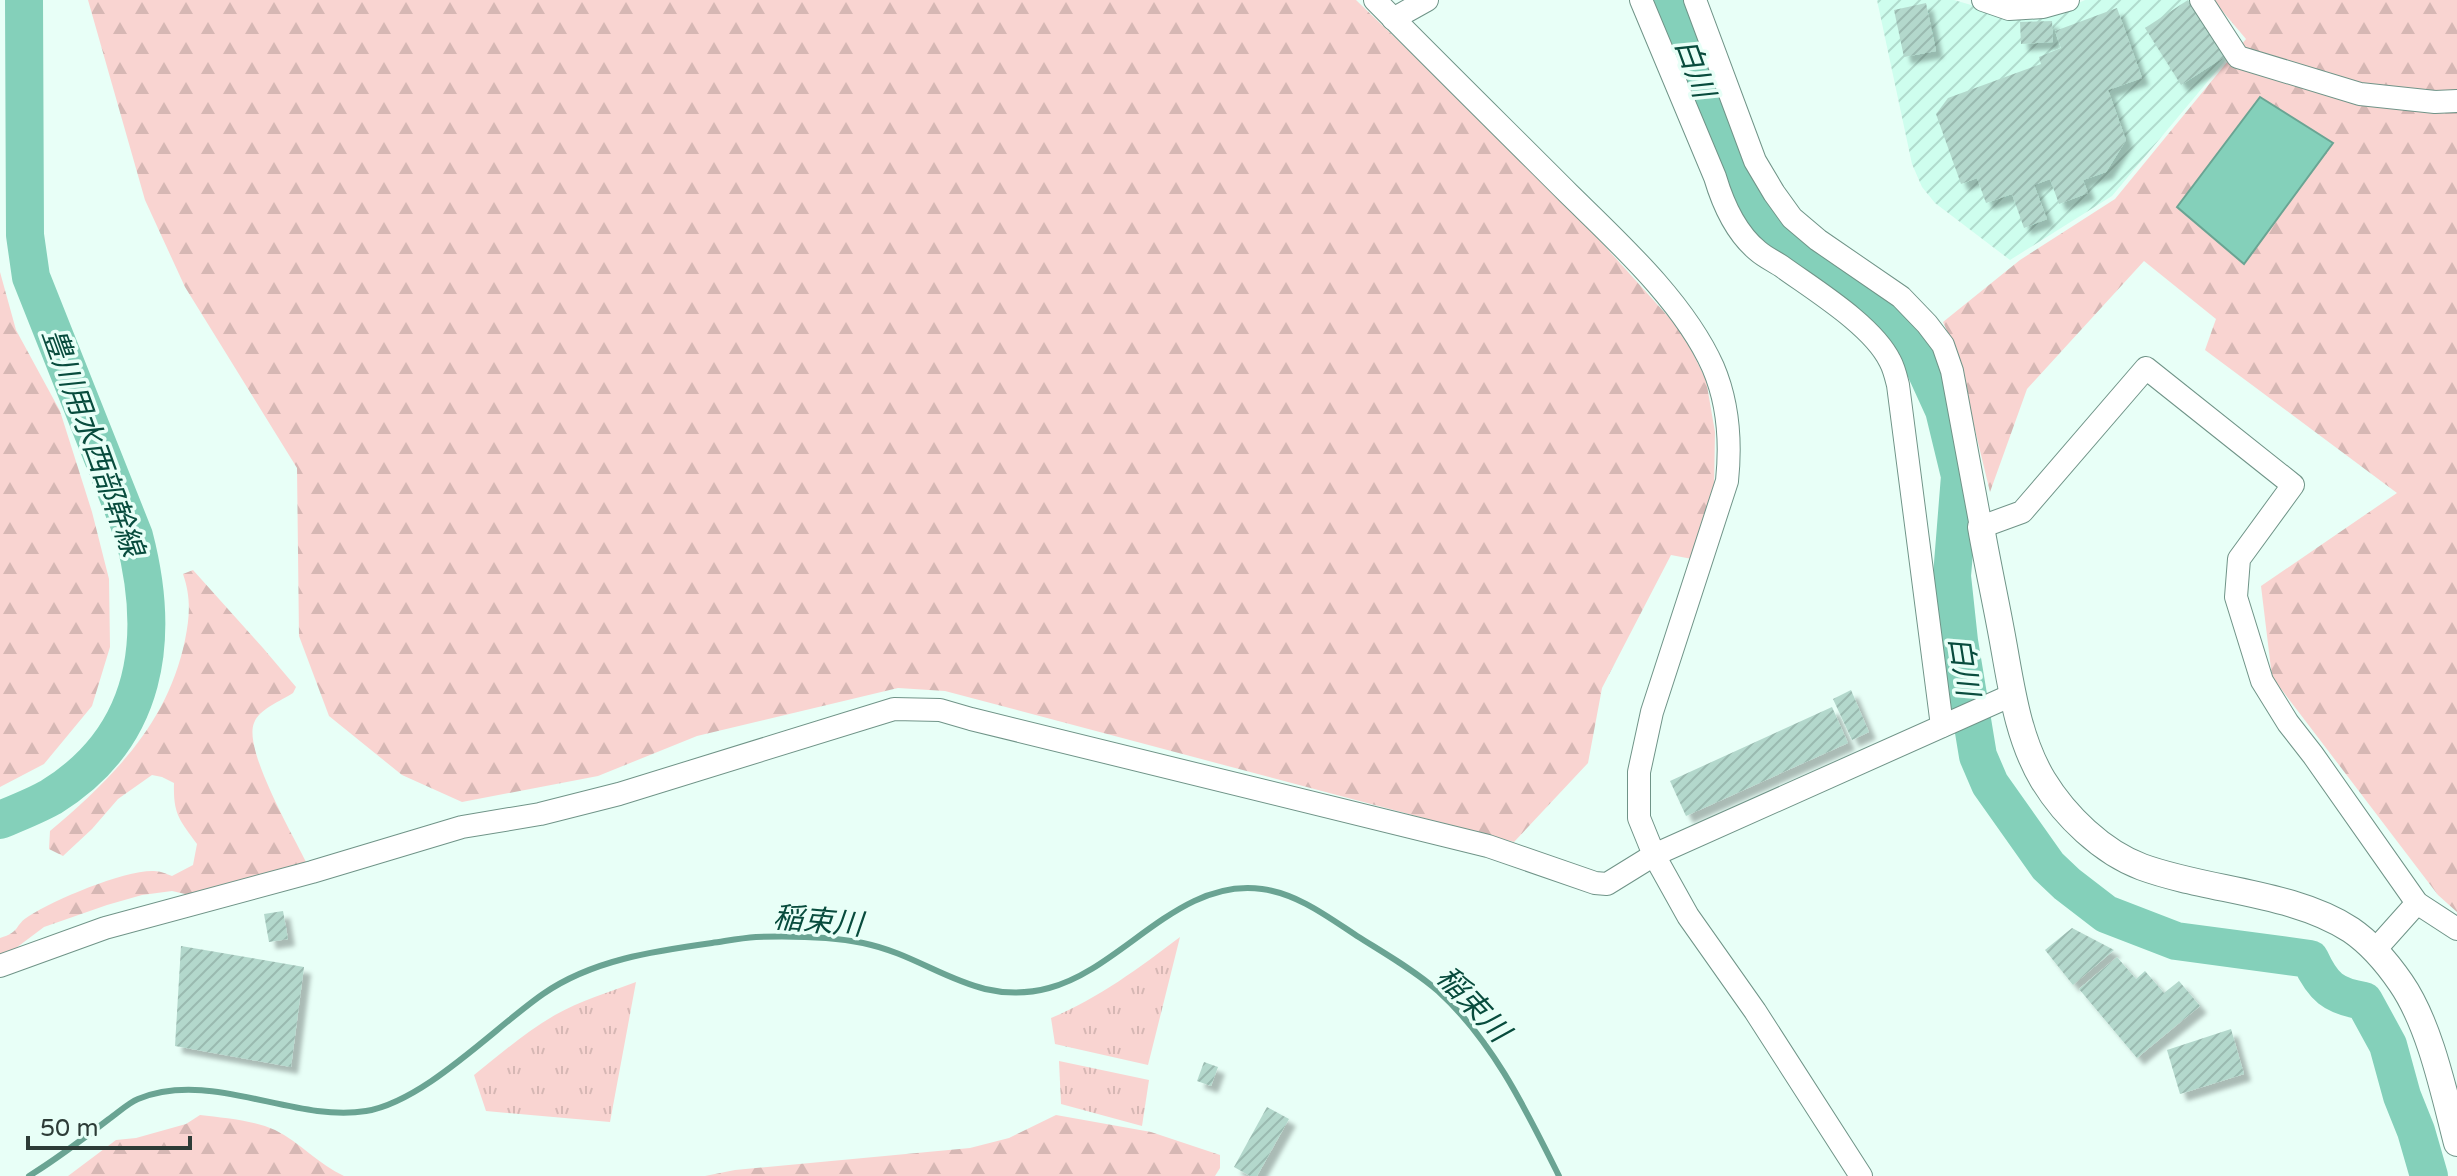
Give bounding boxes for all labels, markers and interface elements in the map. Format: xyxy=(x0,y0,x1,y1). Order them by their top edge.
water label: 白川 xyxy=(1667,34,1723,106)
water label: 豊川用水西部幹線 xyxy=(34,323,152,565)
water label: 白川 xyxy=(1941,634,1987,702)
water label: 稲束川 xyxy=(772,899,867,944)
water label: 稲束川 xyxy=(1428,959,1519,1052)
scale bar xyxy=(28,1100,190,1150)
text: 50 m xyxy=(40,1114,98,1143)

